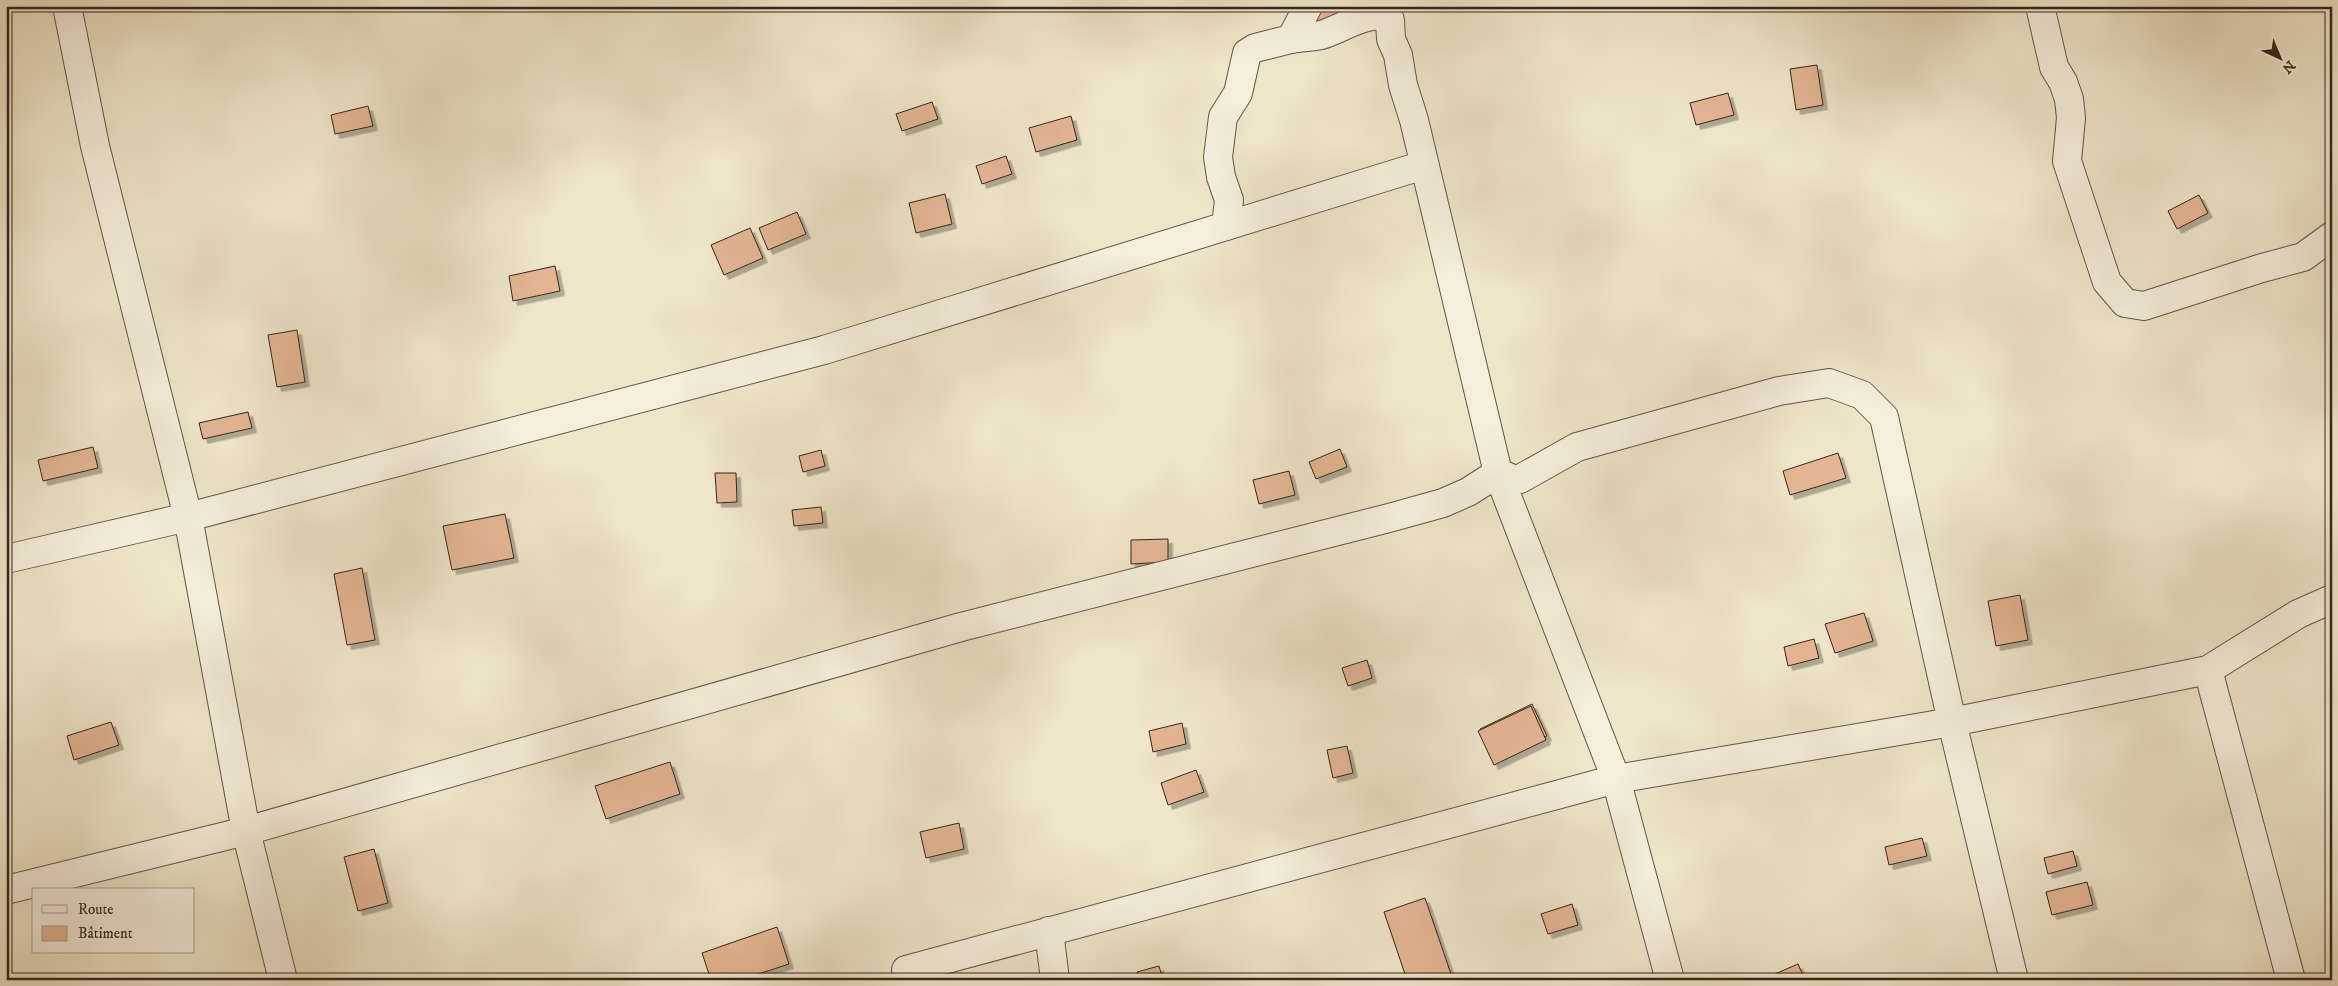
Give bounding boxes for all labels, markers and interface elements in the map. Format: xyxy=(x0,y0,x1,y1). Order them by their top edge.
north arrow xyxy=(2256,32,2306,82)
text: N xyxy=(2278,56,2299,77)
legend xyxy=(32,888,195,954)
text: Route xyxy=(78,900,113,919)
text: Bâtiment xyxy=(78,924,133,943)

